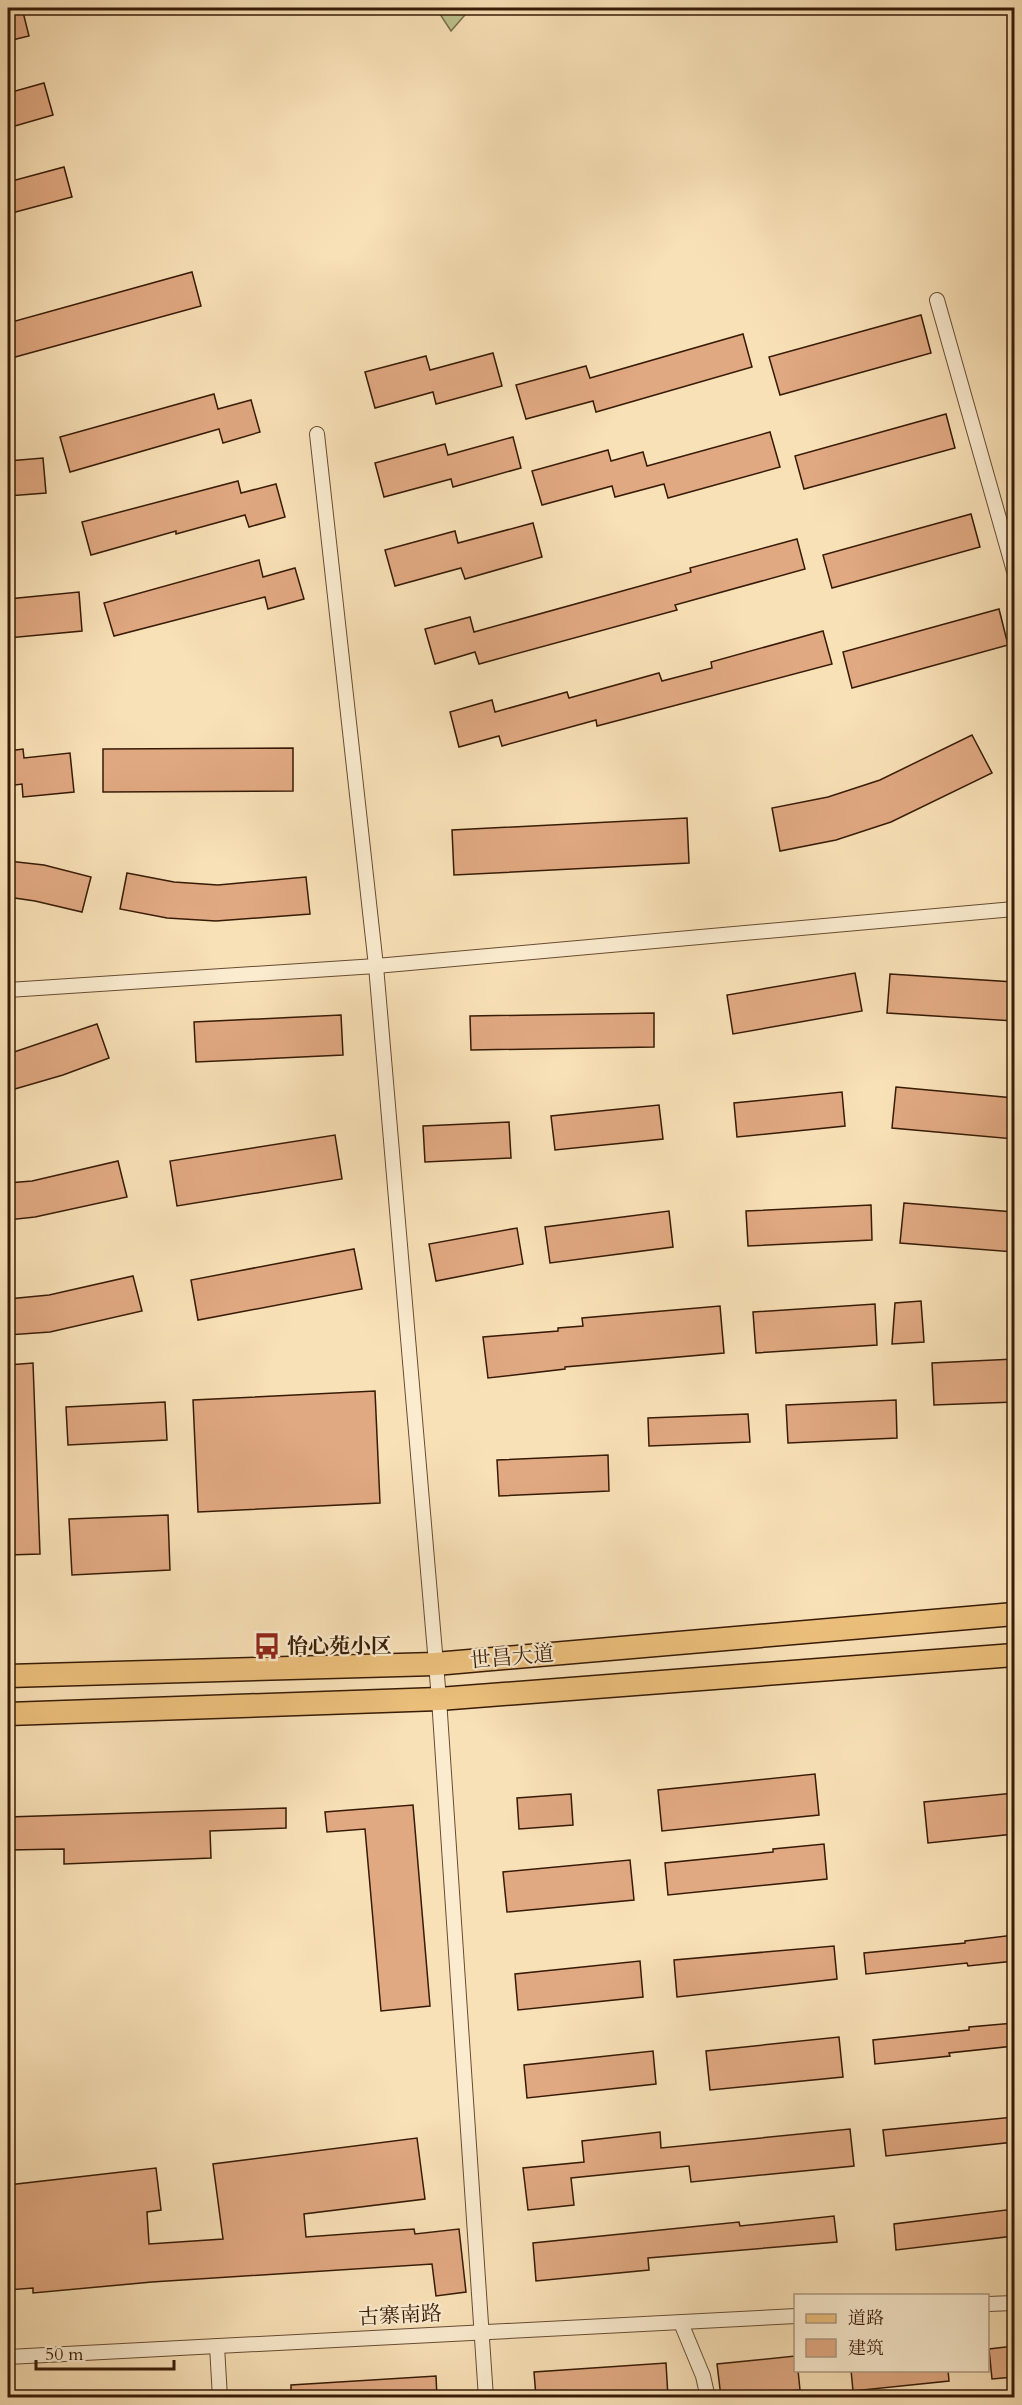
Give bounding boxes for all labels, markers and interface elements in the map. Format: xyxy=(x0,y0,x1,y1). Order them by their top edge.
bus stop icon: 怡心苑小区 xyxy=(252,1631,282,1661)
place label: 怡心苑小区 xyxy=(287,1632,392,1661)
street label: 世昌大道 xyxy=(469,1639,555,1676)
legend xyxy=(794,2294,989,2372)
street label: 古寨南路 xyxy=(357,2299,443,2332)
text: 道路 xyxy=(848,2306,884,2331)
scale bar xyxy=(36,2333,174,2371)
text: 建筑 xyxy=(848,2336,884,2361)
text: 50 m xyxy=(45,2342,84,2367)

